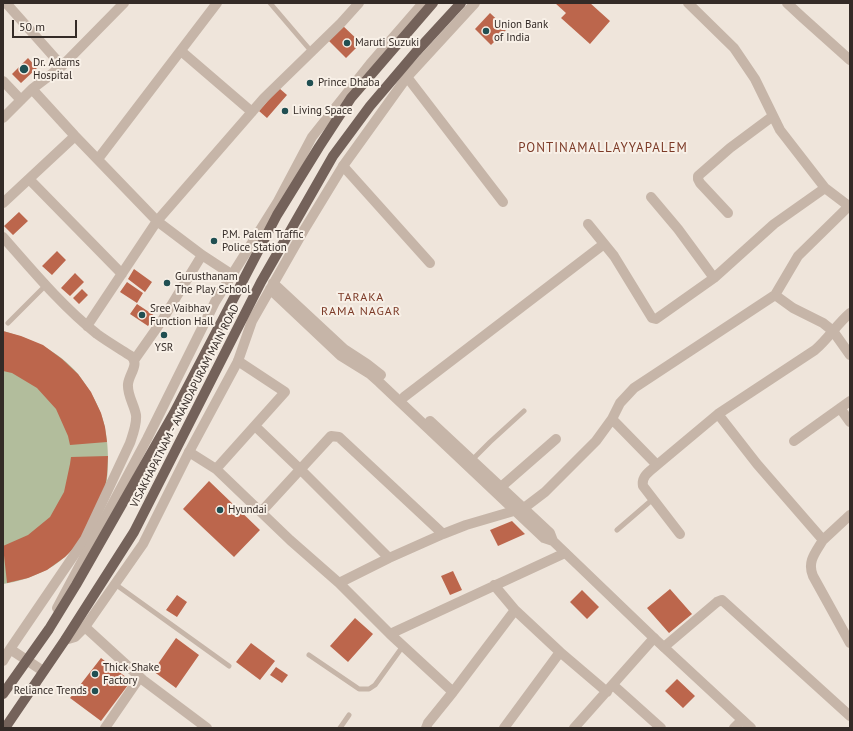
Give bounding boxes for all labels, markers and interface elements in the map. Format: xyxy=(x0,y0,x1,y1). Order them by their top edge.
scale bar xyxy=(14,12,79,38)
place label: Union Bank of India xyxy=(494,18,548,44)
text: 50 m xyxy=(19,19,45,34)
marker: Union Bank of India xyxy=(481,26,491,36)
place label: Maruti Suzuki xyxy=(355,36,419,50)
marker: Maruti Suzuki xyxy=(342,38,352,48)
place label: Dr. Adams Hospital xyxy=(33,56,80,82)
marker: Dr. Adams Hospital xyxy=(18,63,30,75)
place label: Prince Dhaba xyxy=(318,76,380,90)
marker: Prince Dhaba xyxy=(305,78,315,88)
place label: Living Space xyxy=(293,104,352,118)
marker: Living Space xyxy=(280,106,290,116)
district label: PONTINAMALLAYYAPALEM xyxy=(518,140,688,156)
place label: P.M. Palem Traffic Police Station xyxy=(222,228,304,254)
marker: P.M. Palem Traffic Police Station xyxy=(209,236,219,246)
place label: Gurusthanam The Play School xyxy=(175,270,250,296)
marker: Gurusthanam The Play School xyxy=(162,278,172,288)
district label: TARAKA RAMA NAGAR xyxy=(321,291,401,319)
street label: VISAKHAPATNAM - ANANDAPURAM MAIN ROAD xyxy=(128,302,242,510)
place label: Sree Vaibhav Function Hall xyxy=(150,302,213,328)
marker: Sree Vaibhav Function Hall xyxy=(137,310,147,320)
marker: YSR xyxy=(159,330,169,340)
place label: YSR xyxy=(155,341,173,355)
place label: Hyundai xyxy=(228,503,267,517)
marker: Hyundai xyxy=(215,505,225,515)
place label: Thick Shake Factory xyxy=(103,661,159,687)
marker: Thick Shake Factory xyxy=(90,669,100,679)
place label: Reliance Trends xyxy=(14,684,87,698)
marker: Reliance Trends xyxy=(90,686,100,696)

